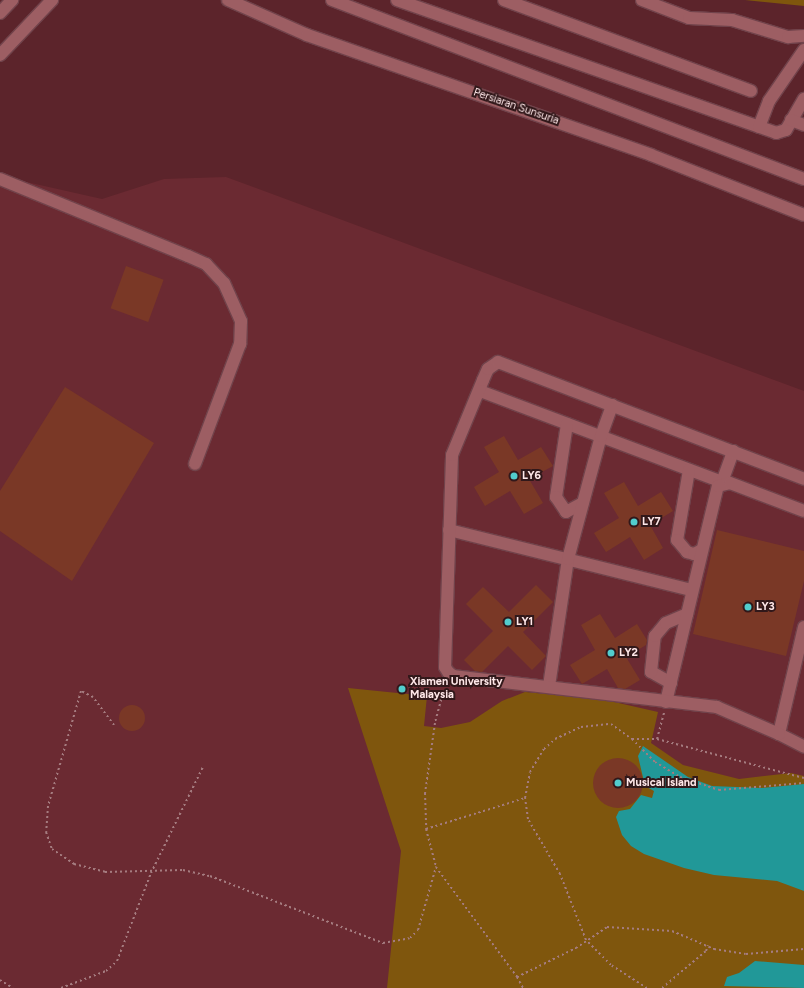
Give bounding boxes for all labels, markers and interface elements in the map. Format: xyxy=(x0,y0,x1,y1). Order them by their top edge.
street label: Persiaran Sunsuria xyxy=(471,86,561,128)
place label: LY6 xyxy=(522,469,541,483)
marker: LY6 xyxy=(509,471,519,481)
place label: LY7 xyxy=(642,515,661,529)
marker: LY7 xyxy=(629,517,639,527)
place label: LY3 xyxy=(756,600,775,614)
marker: LY3 xyxy=(743,602,753,612)
place label: LY1 xyxy=(516,615,533,629)
marker: LY1 xyxy=(503,617,513,627)
place label: LY2 xyxy=(619,646,638,660)
marker: LY2 xyxy=(606,648,616,658)
place label: Xiamen University Malaysia xyxy=(410,676,503,702)
marker: Xiamen University Malaysia xyxy=(397,684,407,694)
place label: Musical Island xyxy=(626,776,697,790)
marker: Musical Island xyxy=(613,778,623,788)

